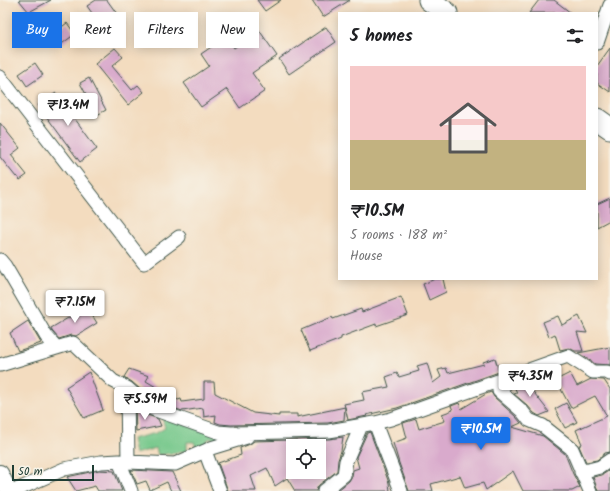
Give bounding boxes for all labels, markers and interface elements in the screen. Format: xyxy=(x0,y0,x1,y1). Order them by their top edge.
chip: Buy xyxy=(12,12,62,48)
chip: Rent xyxy=(70,12,126,48)
chip: Filters xyxy=(134,12,198,48)
chip: New xyxy=(206,12,259,48)
text: 5 homes xyxy=(350,23,413,50)
icon: filters xyxy=(564,25,586,47)
icon: home xyxy=(432,92,504,164)
pin: ₹13.4M xyxy=(35,93,101,127)
text: ₹13.4M xyxy=(47,95,89,116)
text: ₹10.5M xyxy=(350,198,404,225)
text: 5 rooms · 188 m² xyxy=(350,225,447,246)
text: House xyxy=(350,246,382,267)
pin: ₹7.15M xyxy=(42,290,108,324)
text: ₹7.15M xyxy=(55,292,95,313)
pin: ₹4.35M xyxy=(497,364,563,398)
text: ₹4.35M xyxy=(508,366,553,387)
pin: ₹5.59M xyxy=(112,387,178,421)
text: ₹5.59M xyxy=(123,389,167,410)
pin: ₹10.5M xyxy=(448,417,514,451)
text: ₹10.5M xyxy=(460,419,502,440)
map controls xyxy=(286,439,326,479)
button: locate xyxy=(286,439,326,479)
scale bar xyxy=(12,463,94,482)
text: 50 m xyxy=(18,463,43,481)

